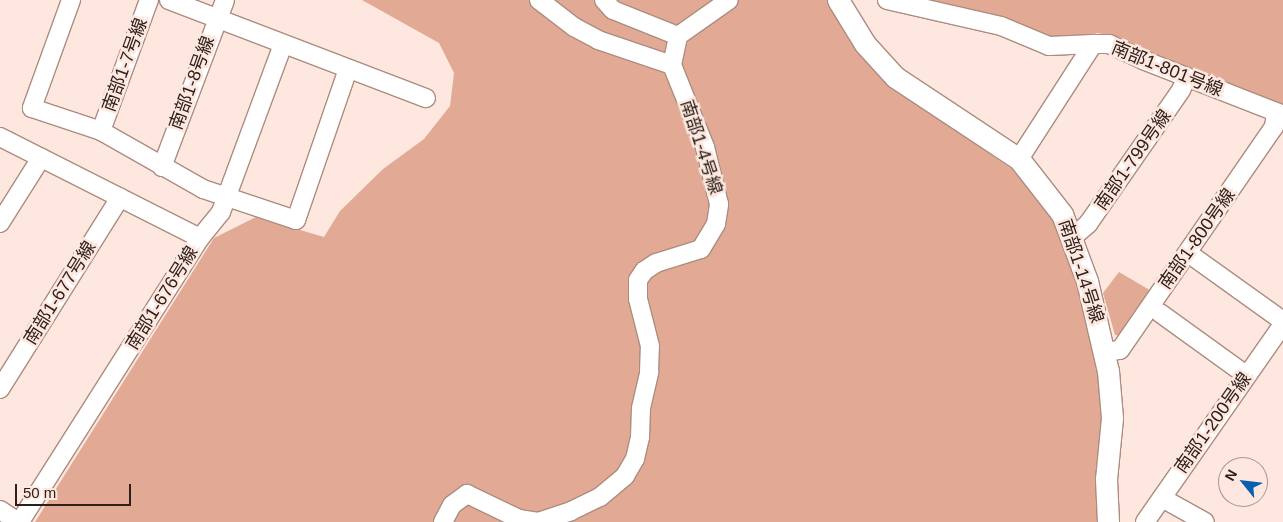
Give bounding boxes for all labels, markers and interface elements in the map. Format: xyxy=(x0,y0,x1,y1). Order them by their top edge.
street label: 南部1-7号線 xyxy=(98,15,152,115)
street label: 南部1-8号線 xyxy=(165,33,219,133)
street label: 南部1-801号線 xyxy=(1108,37,1226,101)
street label: 南部1-4号線 xyxy=(676,97,726,197)
street label: 南部1-799号線 xyxy=(1090,105,1176,215)
street label: 南部1-800号線 xyxy=(1154,184,1240,294)
street label: 南部1-14号線 xyxy=(1054,216,1108,326)
street label: 南部1-677号線 xyxy=(20,237,100,349)
street label: 南部1-676号線 xyxy=(122,242,202,354)
street label: 南部1-200号線 xyxy=(1170,368,1256,478)
north arrow xyxy=(1218,457,1268,507)
text: N xyxy=(1221,467,1240,484)
scale bar xyxy=(18,474,134,506)
text: 50 m xyxy=(23,484,56,501)

